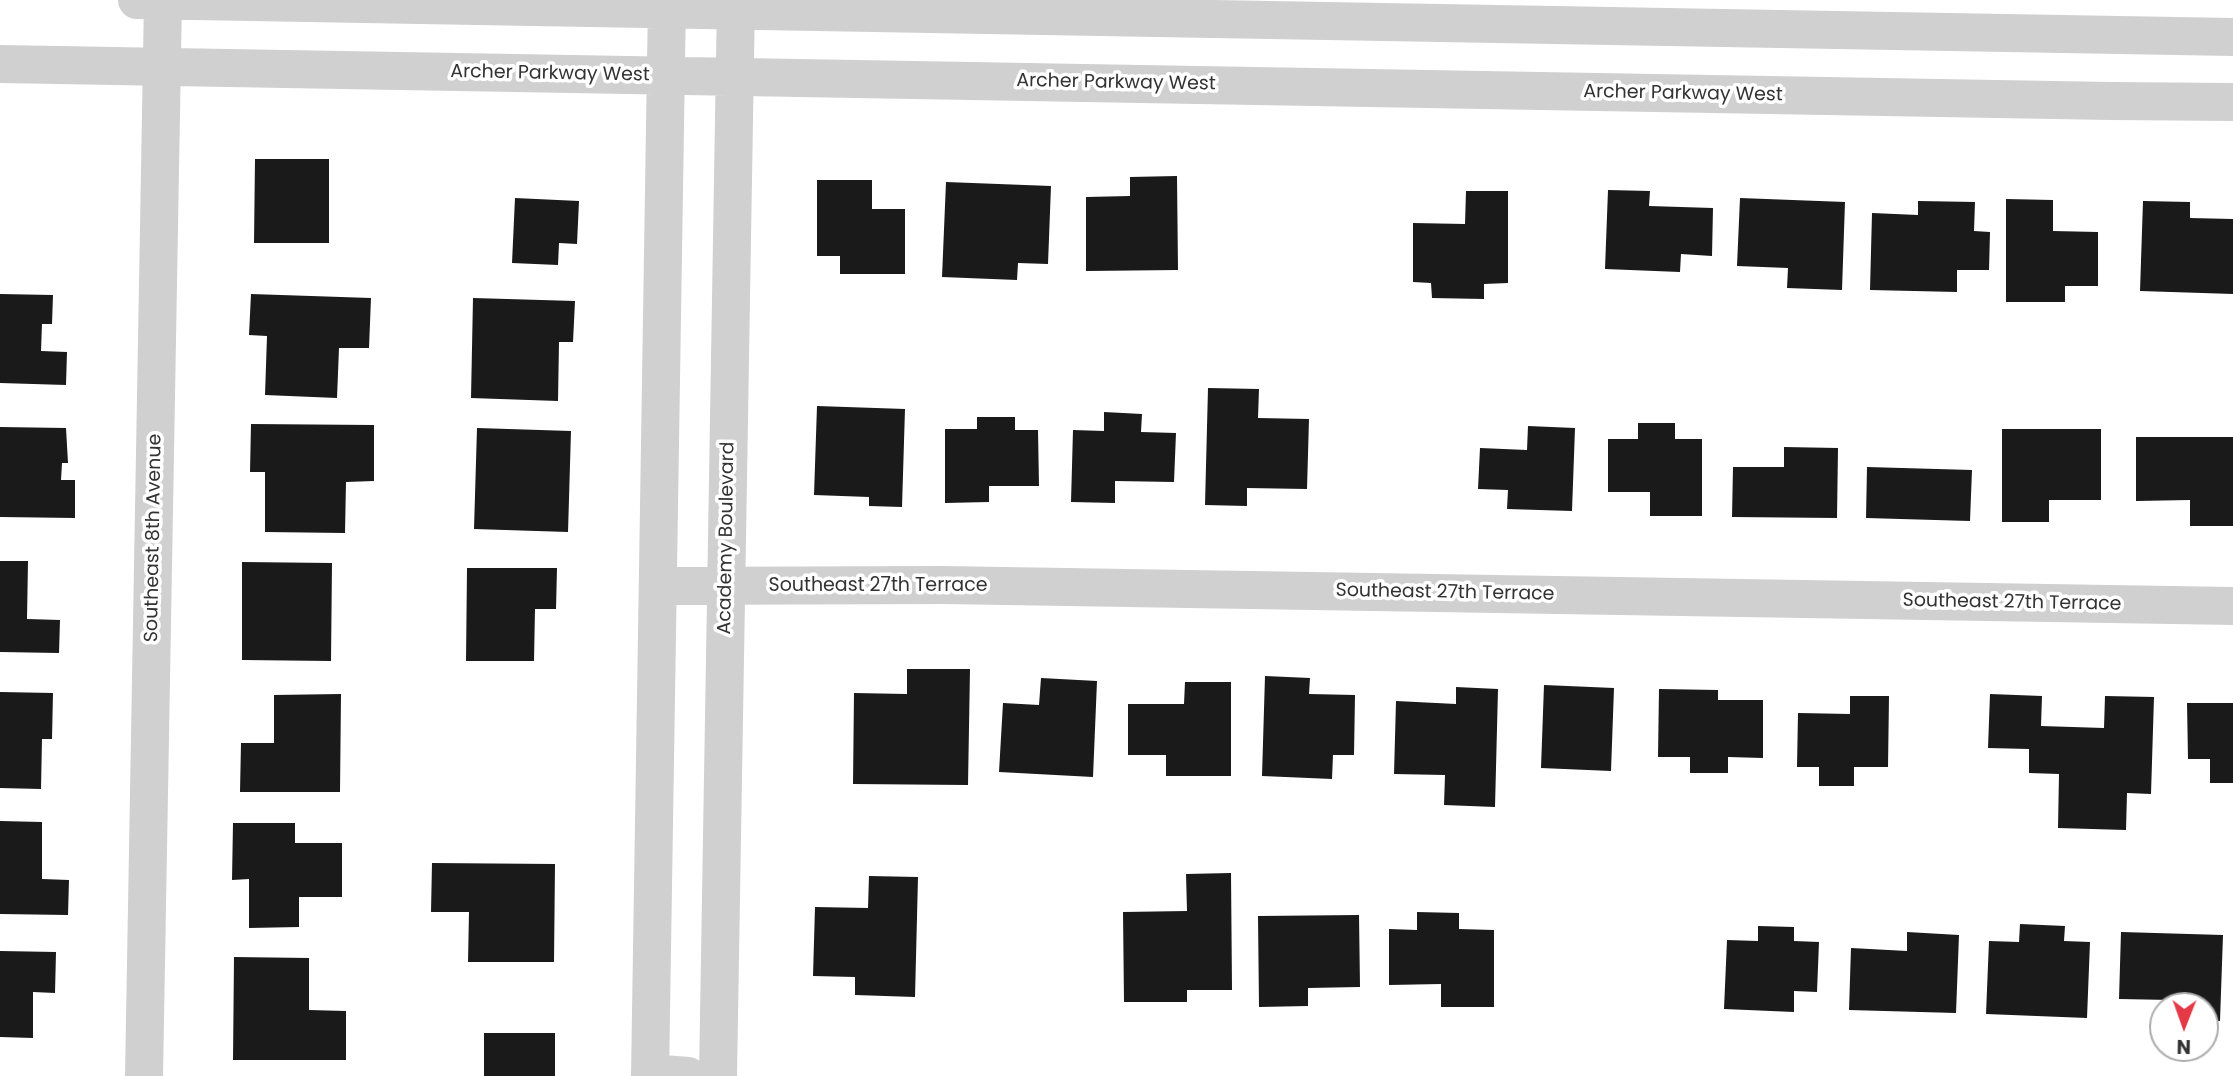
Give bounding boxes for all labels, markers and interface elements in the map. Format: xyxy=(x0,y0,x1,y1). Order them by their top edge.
street label: Archer Parkway West xyxy=(450,61,650,87)
street label: Archer Parkway West xyxy=(1016,70,1216,96)
street label: Archer Parkway West xyxy=(1583,81,1783,107)
street label: Southeast 8th Avenue xyxy=(141,434,167,642)
street label: Academy Boulevard xyxy=(714,441,740,635)
street label: Southeast 27th Terrace xyxy=(769,575,987,597)
street label: Southeast 27th Terrace xyxy=(1335,580,1555,606)
street label: Southeast 27th Terrace xyxy=(1902,590,2122,616)
north arrow xyxy=(2149,992,2219,1062)
text: N xyxy=(2176,1033,2191,1060)

